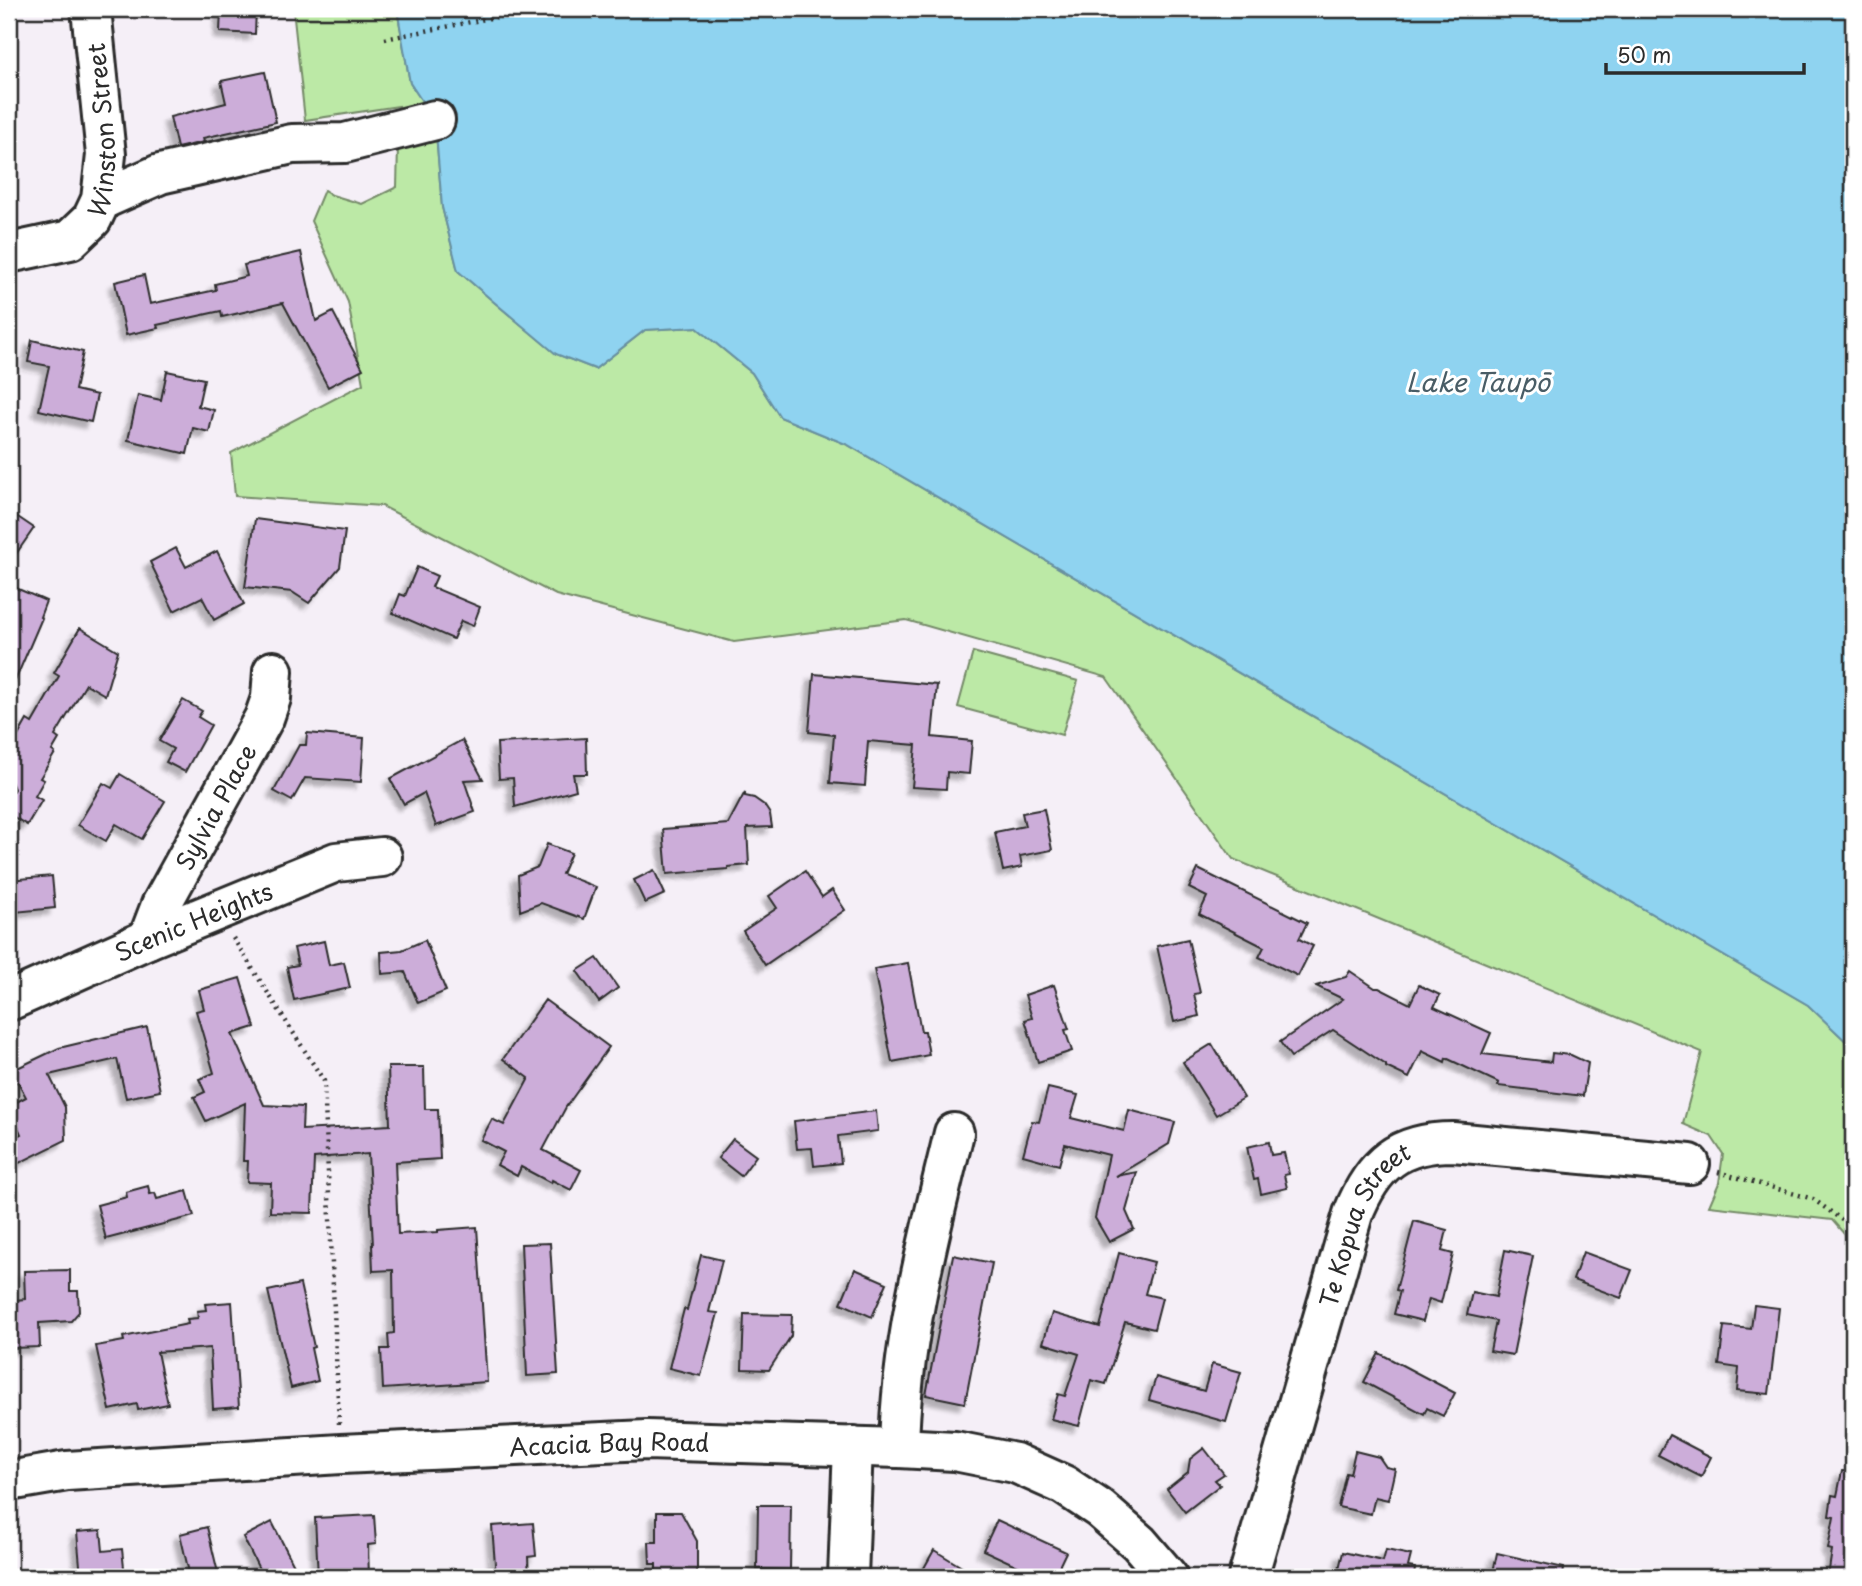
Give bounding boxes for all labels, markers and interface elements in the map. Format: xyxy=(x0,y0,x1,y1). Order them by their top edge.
scale bar xyxy=(1606,32,1804,76)
text: 50 m xyxy=(1617,38,1671,70)
street label: Winston Street xyxy=(77,41,124,223)
water label: Lake Taupō xyxy=(1406,362,1553,401)
street label: Sylvia Place xyxy=(166,737,265,876)
street label: Scenic Heights xyxy=(108,872,278,970)
street label: Te Kopua Street xyxy=(1309,1132,1416,1311)
street label: Acacia Bay Road xyxy=(508,1422,710,1464)

